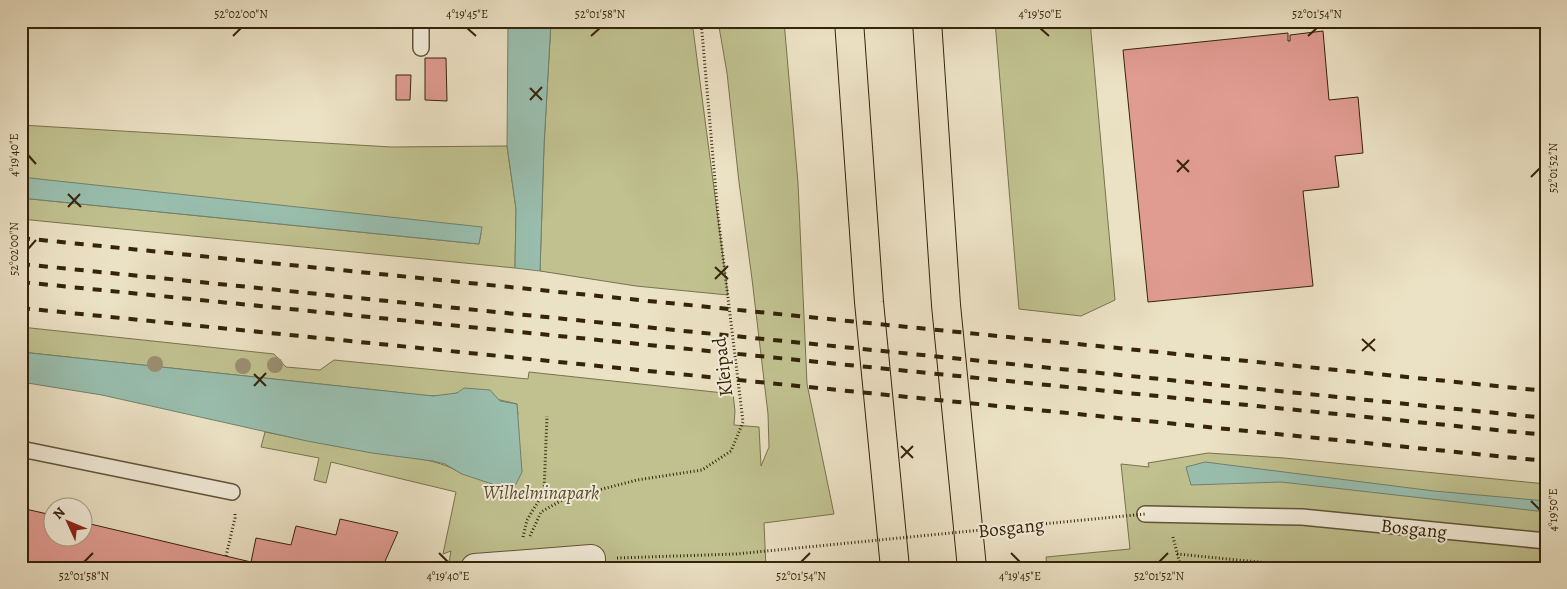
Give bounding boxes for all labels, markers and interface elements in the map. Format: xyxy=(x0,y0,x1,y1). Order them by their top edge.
text: 52°02'00"N xyxy=(214,6,268,22)
text: 4°19'45"E xyxy=(446,6,488,22)
text: 52°01'58"N xyxy=(575,6,626,22)
text: 4°19'50"E xyxy=(1019,6,1061,22)
text: 52°01'54"N xyxy=(1292,6,1342,22)
text: 4°19'40"E xyxy=(6,133,22,177)
text: 52°01'52"N xyxy=(1545,143,1561,193)
text: 52°02'00"N xyxy=(6,222,22,276)
street label: Kleipad xyxy=(706,335,740,398)
park label: Wilhelminapark xyxy=(483,480,599,506)
text: 4°19'50"E xyxy=(1545,489,1561,531)
north arrow xyxy=(42,496,92,546)
text: N xyxy=(49,503,69,524)
street label: Bosgang xyxy=(977,512,1046,544)
street label: Bosgang xyxy=(1380,513,1449,545)
text: 52°01'58"N xyxy=(59,568,110,584)
text: 4°19'40"E xyxy=(426,568,470,584)
text: 52°01'54"N xyxy=(776,568,826,584)
text: 4°19'45"E xyxy=(999,568,1041,584)
text: 52°01'52"N xyxy=(1134,568,1184,584)

